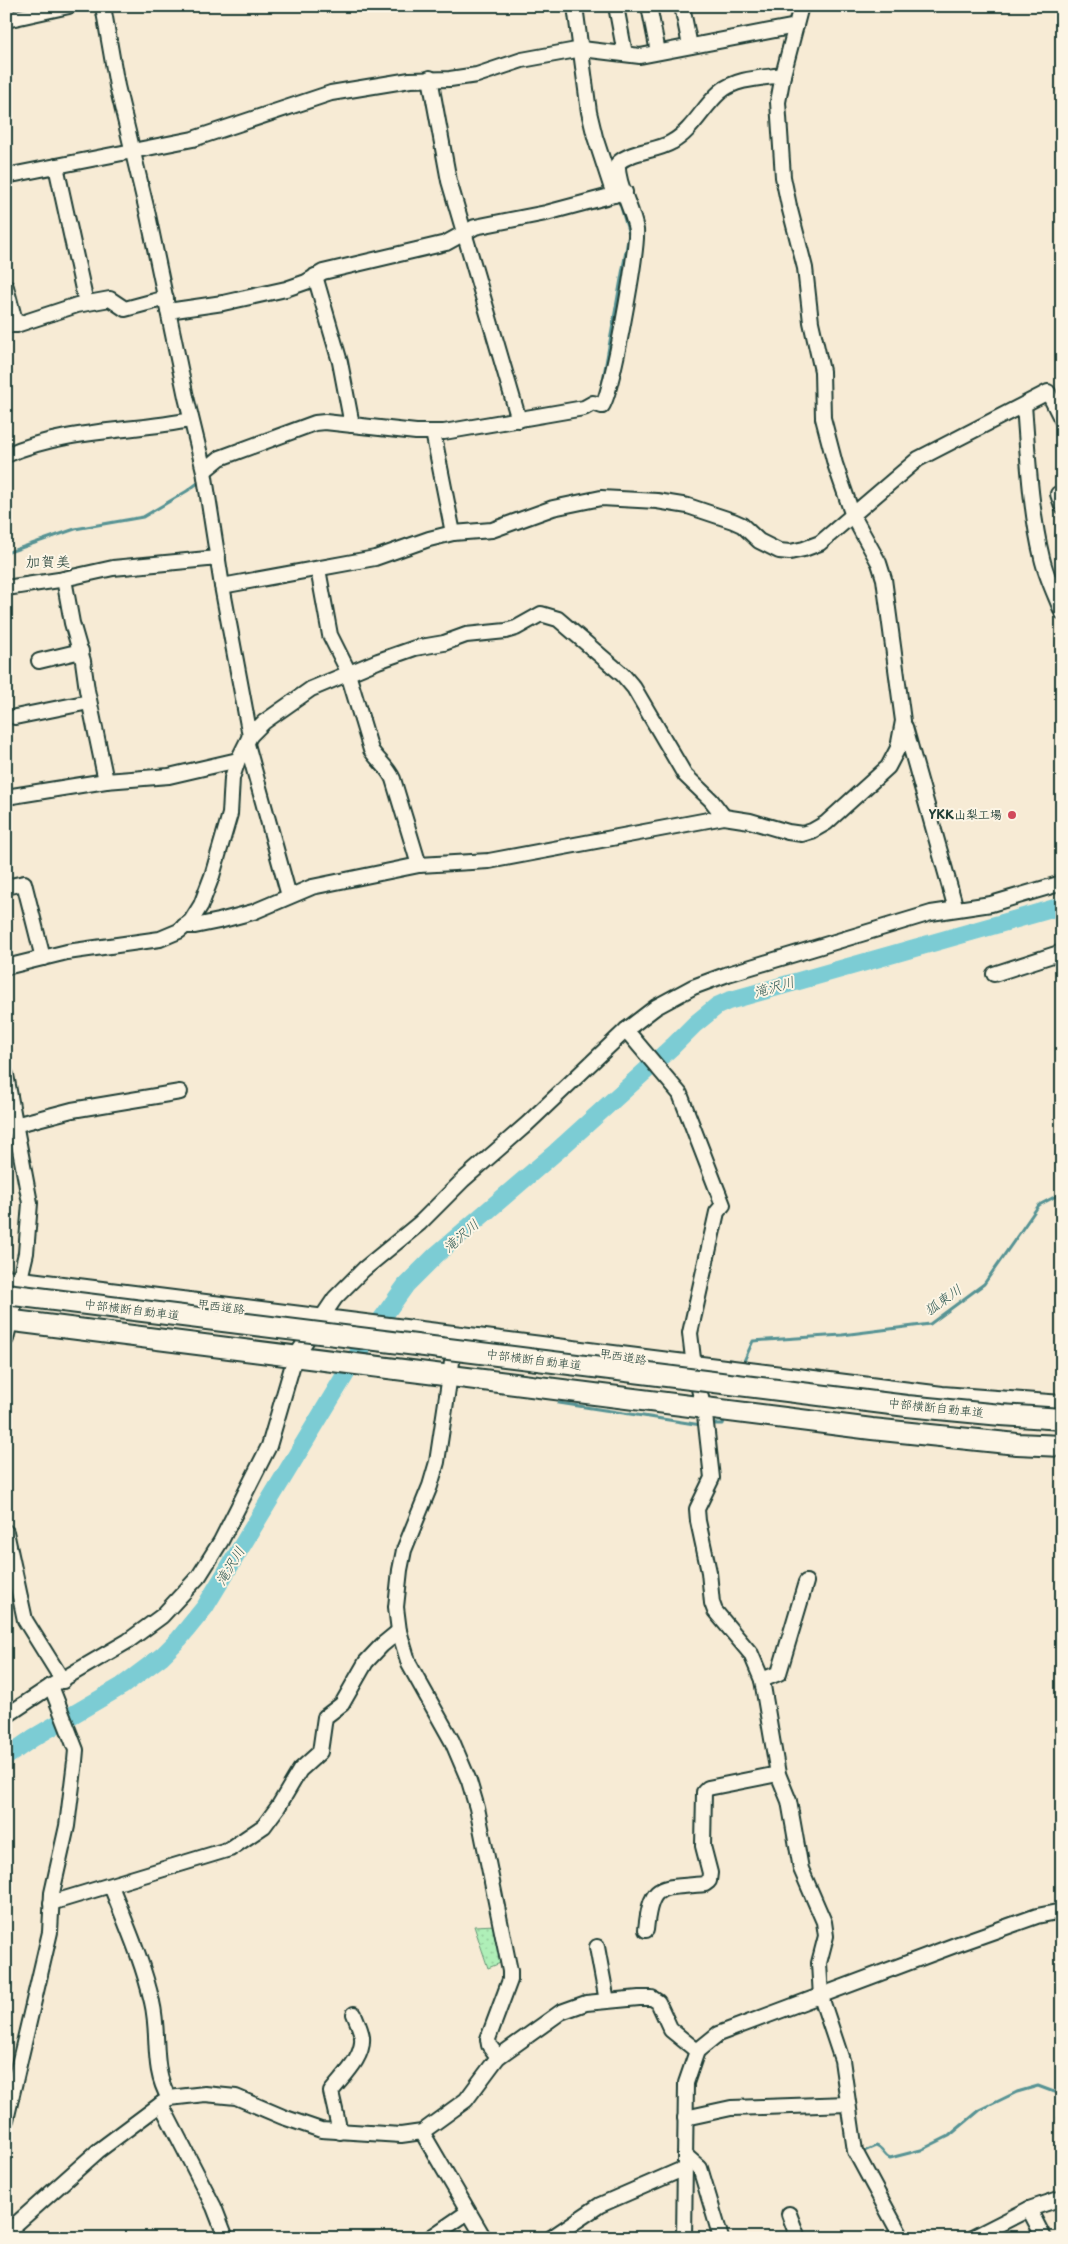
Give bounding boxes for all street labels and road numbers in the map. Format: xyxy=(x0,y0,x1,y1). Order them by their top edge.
street label: 中部横断自動車道 xyxy=(83,1294,181,1324)
street label: 甲西道路 xyxy=(196,1294,246,1318)
street label: 中部横断自動車道 xyxy=(485,1344,583,1374)
street label: 甲西道路 xyxy=(598,1344,648,1368)
street label: 中部横断自動車道 xyxy=(887,1393,985,1421)

